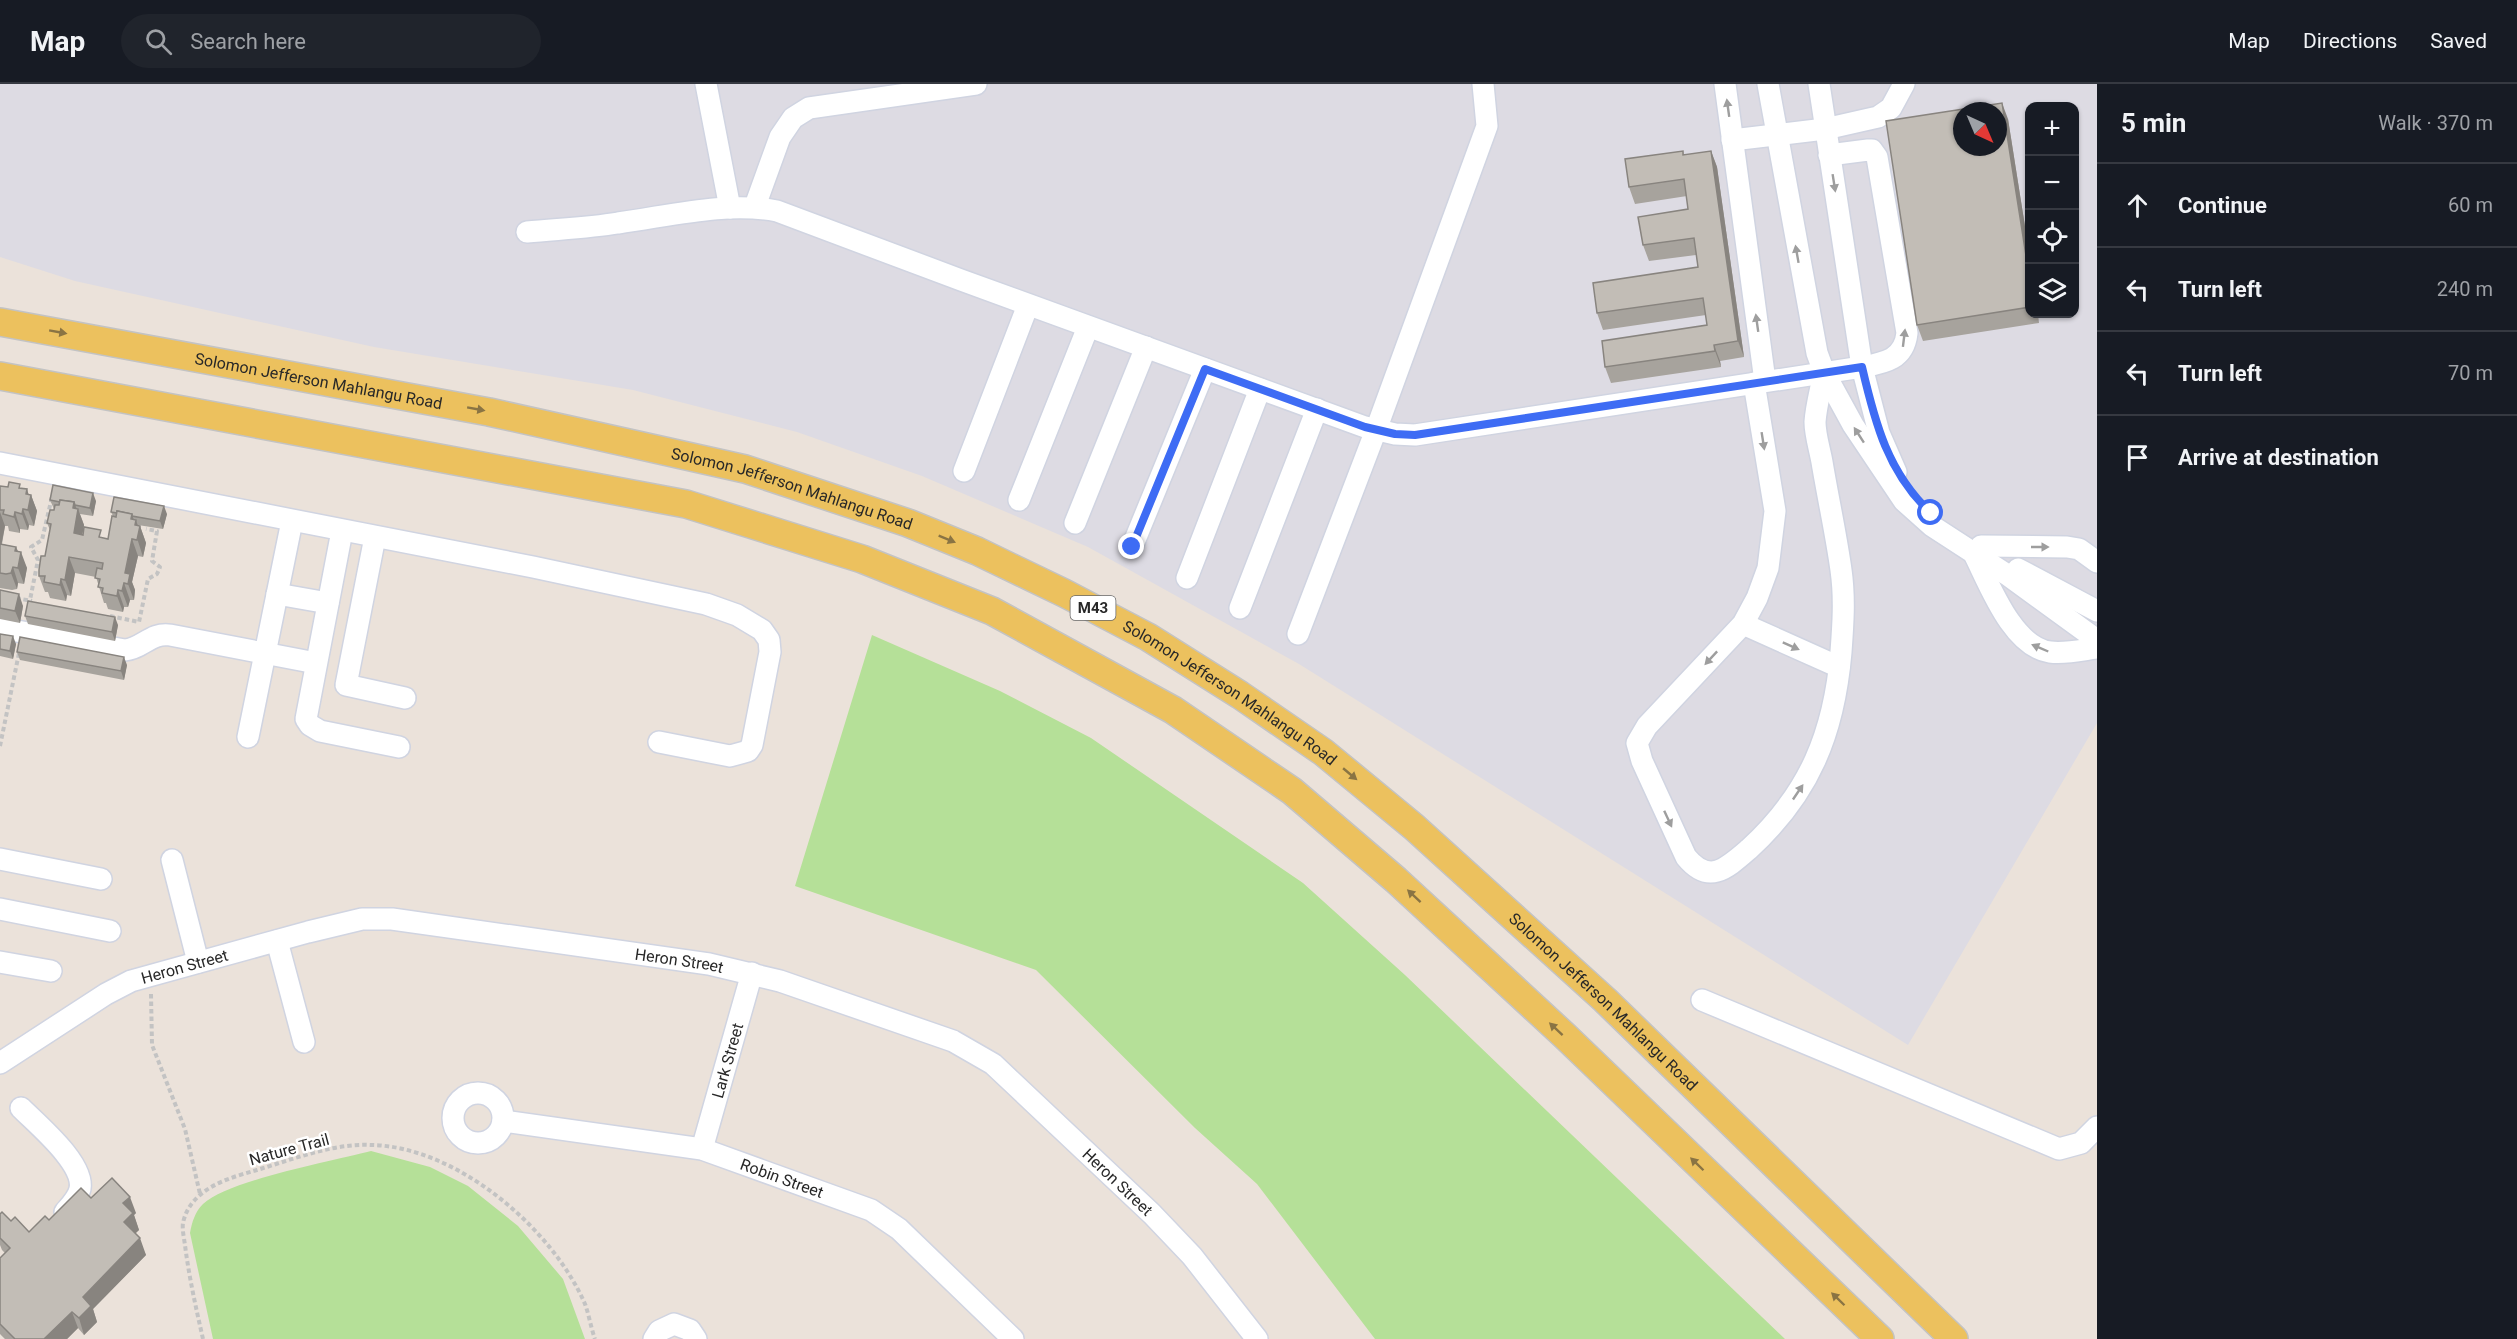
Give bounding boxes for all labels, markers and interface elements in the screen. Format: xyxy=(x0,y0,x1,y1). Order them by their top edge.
search box xyxy=(121,14,541,68)
text: Map xyxy=(30,25,85,58)
icon: search xyxy=(142,25,175,58)
text: Search here xyxy=(190,29,306,54)
text: Map xyxy=(2228,29,2270,53)
text: Directions xyxy=(2303,29,2397,53)
text: Saved xyxy=(2430,29,2487,53)
one-way arrow xyxy=(1723,99,1733,118)
north arrow xyxy=(1953,102,2007,156)
map controls xyxy=(2025,102,2079,318)
button: + xyxy=(2025,102,2079,156)
text: 5 min xyxy=(2121,108,2186,138)
text: Walk · 370 m xyxy=(2378,111,2493,135)
button: − xyxy=(2025,156,2079,210)
one-way arrow xyxy=(1829,174,1838,193)
icon: ahead xyxy=(2121,189,2154,222)
text: Continue xyxy=(2178,193,2267,218)
text: 60 m xyxy=(2448,193,2493,217)
button: locate xyxy=(2025,210,2079,264)
one-way arrow xyxy=(1792,244,1801,263)
button: layers xyxy=(2025,264,2079,318)
icon: left xyxy=(2121,273,2154,306)
text: Turn left xyxy=(2178,277,2262,302)
text: 240 m xyxy=(2437,277,2493,301)
one-way arrow xyxy=(1752,313,1761,332)
one-way arrow xyxy=(48,328,67,337)
one-way arrow xyxy=(1900,328,1909,347)
street label: Solomon Jefferson Mahlangu Road xyxy=(193,349,444,413)
icon: left xyxy=(2121,357,2154,390)
text: Turn left xyxy=(2178,361,2262,386)
text: 70 m xyxy=(2448,361,2493,385)
one-way arrow xyxy=(467,405,486,414)
one-way arrow xyxy=(1854,427,1865,443)
one-way arrow xyxy=(1759,431,1768,450)
icon: arrive xyxy=(2121,441,2154,474)
street label: Solomon Jefferson Mahlangu Road xyxy=(669,444,915,534)
text: Arrive at destination xyxy=(2178,445,2379,470)
route start xyxy=(1917,499,1943,525)
route end xyxy=(1118,533,1144,559)
one-way arrow xyxy=(938,535,956,544)
one-way arrow xyxy=(2030,542,2049,552)
road number: M43 xyxy=(1070,596,1116,620)
street label: Solomon Jefferson Mahlangu Road xyxy=(1120,617,1340,769)
one-way arrow xyxy=(1783,641,1801,651)
one-way arrow xyxy=(2030,643,2048,653)
one-way arrow xyxy=(1705,651,1719,665)
one-way arrow xyxy=(1342,767,1357,780)
one-way arrow xyxy=(1792,785,1804,801)
one-way arrow xyxy=(1663,810,1673,828)
one-way arrow xyxy=(1406,889,1421,903)
street label: Solomon Jefferson Mahlangu Road xyxy=(1505,909,1701,1095)
street label: Heron Street xyxy=(634,945,725,977)
street label: Heron Street xyxy=(139,946,230,988)
street label: Lark Street xyxy=(708,1021,747,1100)
one-way arrow xyxy=(1549,1022,1564,1036)
street label: Nature Trail xyxy=(247,1130,331,1169)
street label: Heron Street xyxy=(1079,1145,1157,1220)
street label: Robin Street xyxy=(738,1155,826,1202)
one-way arrow xyxy=(1691,1157,1705,1171)
one-way arrow xyxy=(1832,1292,1846,1306)

